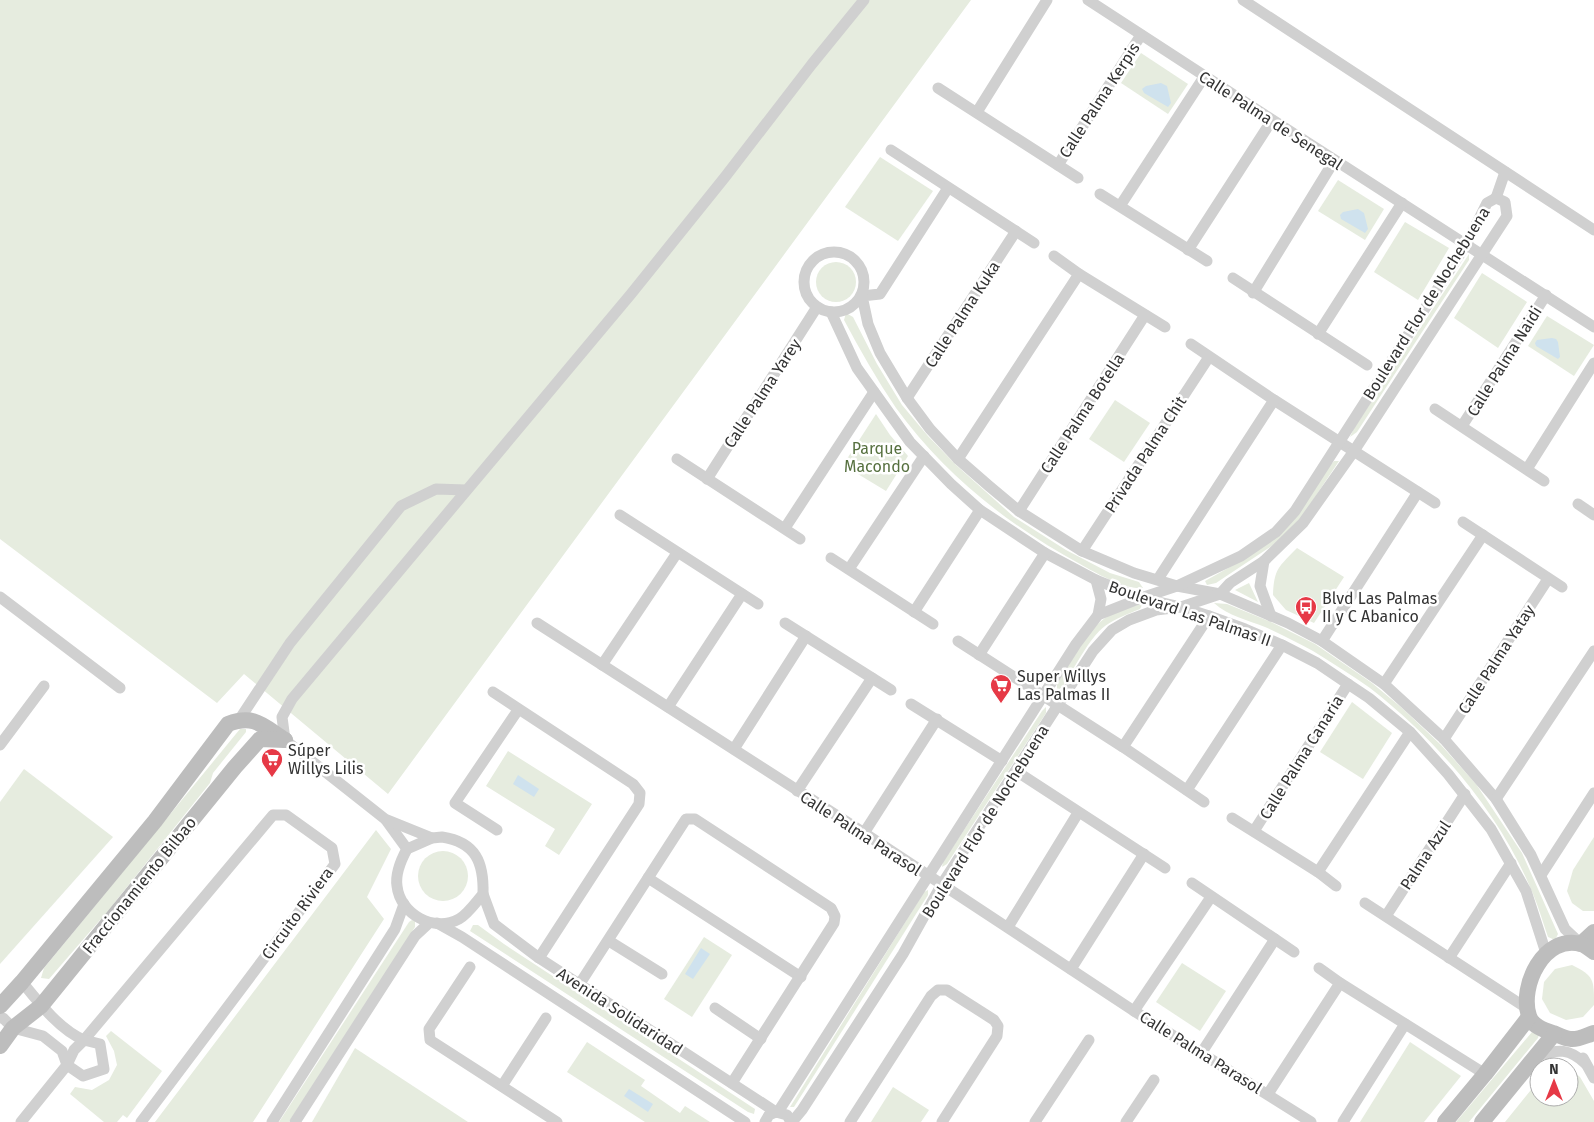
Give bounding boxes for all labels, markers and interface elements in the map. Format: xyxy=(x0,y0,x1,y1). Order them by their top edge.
street label: Calle Palma Kerpis xyxy=(1055,39,1144,161)
street label: Calle Palma de Senegal xyxy=(1195,67,1346,174)
street label: Boulevard Flor de Nochebuena xyxy=(1359,203,1494,403)
street label: Calle Palma Kuka xyxy=(921,257,1004,371)
street label: Calle Palma Naidi xyxy=(1463,303,1546,420)
street label: Calle Palma Yarey xyxy=(720,335,805,451)
street label: Calle Palma Botella xyxy=(1037,350,1128,477)
street label: Privada Palma Chit xyxy=(1101,392,1190,516)
park label: Parque Macondo xyxy=(844,439,910,476)
street label: Boulevard Las Palmas II xyxy=(1106,577,1274,650)
place label: Blvd Las Palmas II y C Abanico xyxy=(1322,589,1437,626)
bus stop icon: Blvd Las Palmas II y C Abanico xyxy=(1294,595,1318,626)
street label: Calle Palma Yatay xyxy=(1454,601,1539,717)
place label: Super Willys Las Palmas II xyxy=(1017,667,1110,704)
supermarket icon: Super Willys Las Palmas II xyxy=(989,673,1013,704)
street label: Calle Palma Canaria xyxy=(1256,692,1347,823)
street label: Boulevard Flor de Nochebuena xyxy=(918,721,1053,921)
place label: Súper Willys Lilis xyxy=(288,741,364,778)
supermarket icon: Súper Willys Lilis xyxy=(260,747,284,778)
street label: Calle Palma Parasol xyxy=(797,787,925,880)
street label: Fraccionamiento Bilbao xyxy=(78,813,200,957)
street label: Palma Azul xyxy=(1396,817,1455,893)
street label: Circuito Riviera xyxy=(258,864,337,963)
street label: Avenida Solidaridad xyxy=(553,964,686,1059)
street label: Calle Palma Parasol xyxy=(1136,1007,1266,1098)
north arrow xyxy=(1529,1057,1579,1107)
text: N xyxy=(1549,1061,1559,1078)

